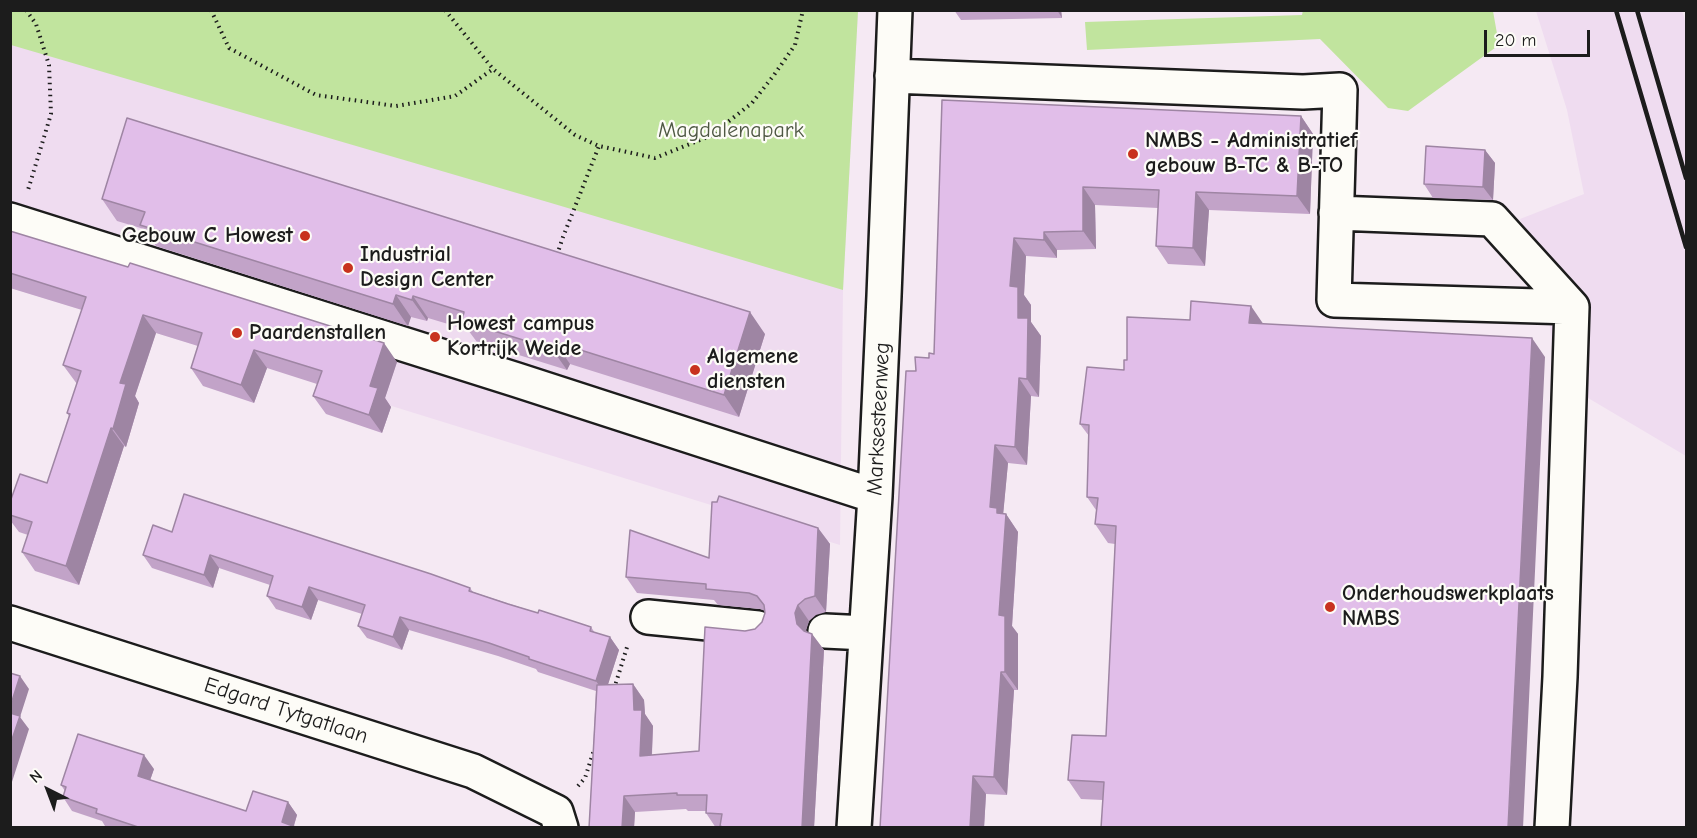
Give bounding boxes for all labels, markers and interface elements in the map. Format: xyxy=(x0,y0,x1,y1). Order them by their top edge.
scale bar xyxy=(1487,18,1594,56)
text: 20 m xyxy=(1495,30,1536,51)
park label: Magdalenapark xyxy=(658,118,804,144)
place label: NMBS - Administratief gebouw B-TC & B-TO xyxy=(1145,128,1357,180)
marker: NMBS - Administratief gebouw B-TC & B-TO xyxy=(1126,147,1140,161)
place label: Gebouw C Howest xyxy=(122,223,293,249)
marker: Gebouw C Howest xyxy=(298,229,312,243)
place label: Industrial Design Center xyxy=(360,242,493,294)
marker: Industrial Design Center xyxy=(341,261,355,275)
place label: Howest campus Kortrijk Weide xyxy=(447,311,594,362)
place label: Paardenstallen xyxy=(249,320,386,346)
marker: Paardenstallen xyxy=(230,326,244,340)
marker: Howest campus Kortrijk Weide xyxy=(428,330,442,344)
street label: Marksesteenweg xyxy=(862,342,896,496)
place label: Algemene diensten xyxy=(707,344,798,396)
marker: Algemene diensten xyxy=(688,363,702,377)
place label: Onderhoudswerkplaats NMBS xyxy=(1342,581,1554,632)
marker: Onderhoudswerkplaats NMBS xyxy=(1323,600,1337,614)
street label: Edgard Tytgatlaan xyxy=(201,672,371,750)
north arrow xyxy=(18,760,78,820)
text: N xyxy=(26,766,46,787)

